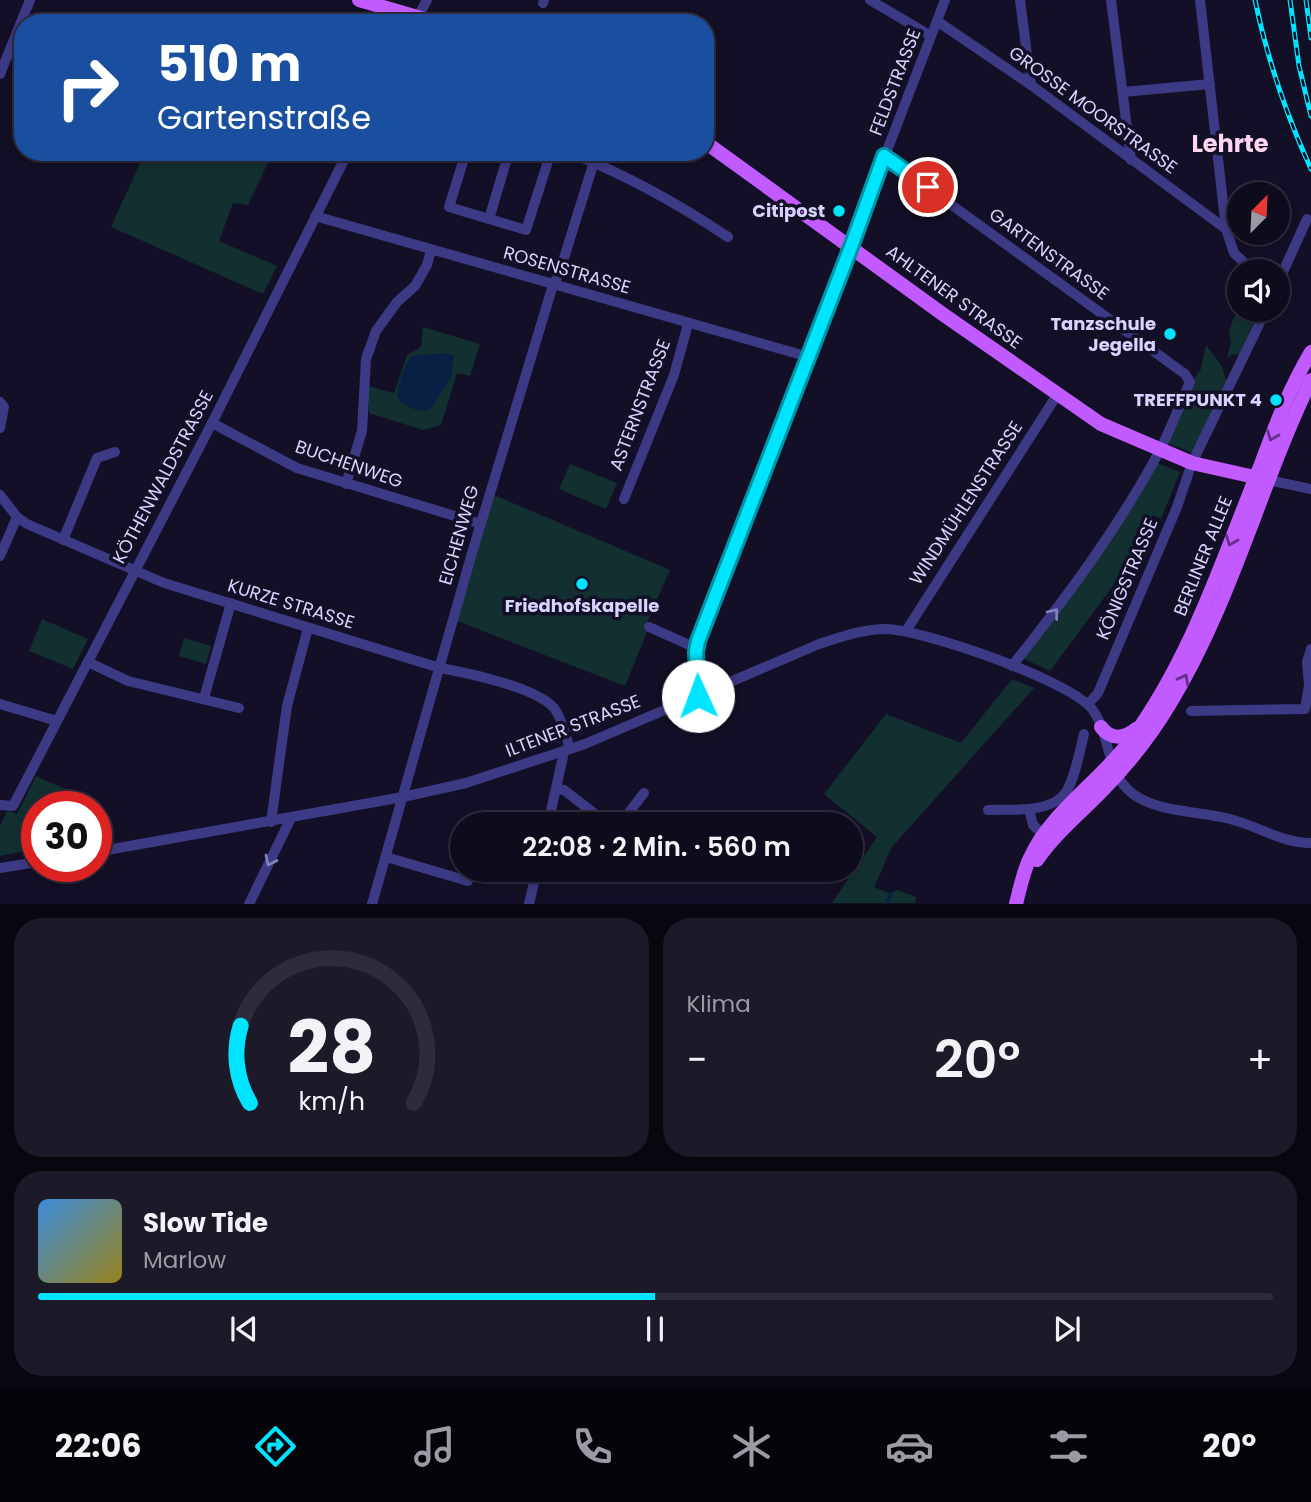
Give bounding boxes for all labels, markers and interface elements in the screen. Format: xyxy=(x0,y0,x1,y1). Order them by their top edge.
street label: FELDSTRASSE xyxy=(863,25,926,139)
text: 510 m xyxy=(157,30,302,98)
street label: GROSSE MOORSTRASSE xyxy=(1004,40,1183,179)
icon: right xyxy=(42,42,133,133)
text: Gartenstraße xyxy=(157,95,371,140)
district label: Lehrte xyxy=(1191,127,1269,160)
pin xyxy=(898,157,958,217)
icon: arrive xyxy=(909,168,947,206)
north arrow xyxy=(1227,182,1290,245)
map controls xyxy=(1227,182,1290,322)
place label: Citipost xyxy=(752,198,825,223)
street label: GARTENSTRASSE xyxy=(984,202,1114,306)
marker: Citipost xyxy=(831,203,847,219)
street label: ROSENSTRASSE xyxy=(501,239,634,300)
street label: AHLTENER STRASSE xyxy=(881,239,1027,355)
button: sound xyxy=(1227,259,1290,322)
place label: Tanzschule Jegella xyxy=(1050,311,1156,357)
marker: Tanzschule Jegella xyxy=(1162,326,1178,342)
street label: ASTERNSTRASSE xyxy=(603,335,676,474)
street label: KÖTHENWALDSTRASSE xyxy=(106,386,219,568)
place label: TREFFPUNKT 4 xyxy=(1134,387,1262,412)
marker: TREFFPUNKT 4 xyxy=(1268,392,1284,408)
street label: WINDMÜHLENSTRASSE xyxy=(903,416,1028,590)
one-way arrow xyxy=(1266,430,1280,442)
street label: BUCHENWEG xyxy=(292,433,406,494)
street label: EICHENWEG xyxy=(432,482,485,588)
street label: BERLINER ALLEE xyxy=(1167,492,1238,619)
street label: KÖNIGSTRASSE xyxy=(1090,514,1163,643)
one-way arrow xyxy=(1225,535,1239,547)
street label: KURZE STRASSE xyxy=(225,572,358,635)
marker: Friedhofskapelle xyxy=(574,576,590,592)
place label: Friedhofskapelle xyxy=(505,593,659,618)
one-way arrow xyxy=(1046,608,1058,621)
position arrow xyxy=(661,659,735,733)
one-way arrow xyxy=(1176,674,1189,686)
street label: ILTENER STRASSE xyxy=(502,688,644,763)
speed limit sign: 30 xyxy=(21,791,112,882)
text: 22:08 · 2 Min. · 560 m xyxy=(522,829,791,865)
one-way arrow xyxy=(265,854,279,866)
text: Klima xyxy=(687,988,751,1020)
text: 28 xyxy=(287,998,376,1099)
text: 20° xyxy=(934,1023,1021,1096)
text: − xyxy=(687,1033,707,1086)
text: + xyxy=(1247,1033,1273,1086)
text: km/h xyxy=(298,1084,365,1119)
text: Slow Tide xyxy=(143,1205,268,1241)
text: Marlow xyxy=(143,1244,226,1276)
icon: previous xyxy=(225,1310,263,1348)
icon: pause xyxy=(636,1310,674,1348)
icon: next xyxy=(1048,1310,1086,1348)
icon: directions xyxy=(251,1422,300,1471)
icon: music xyxy=(410,1422,459,1471)
icon: phone xyxy=(568,1422,617,1471)
icon: climate xyxy=(727,1422,776,1471)
icon: car xyxy=(885,1422,934,1471)
icon: filters xyxy=(1044,1422,1093,1471)
text: 22:06 xyxy=(55,1423,142,1468)
text: 20° xyxy=(1202,1423,1256,1468)

